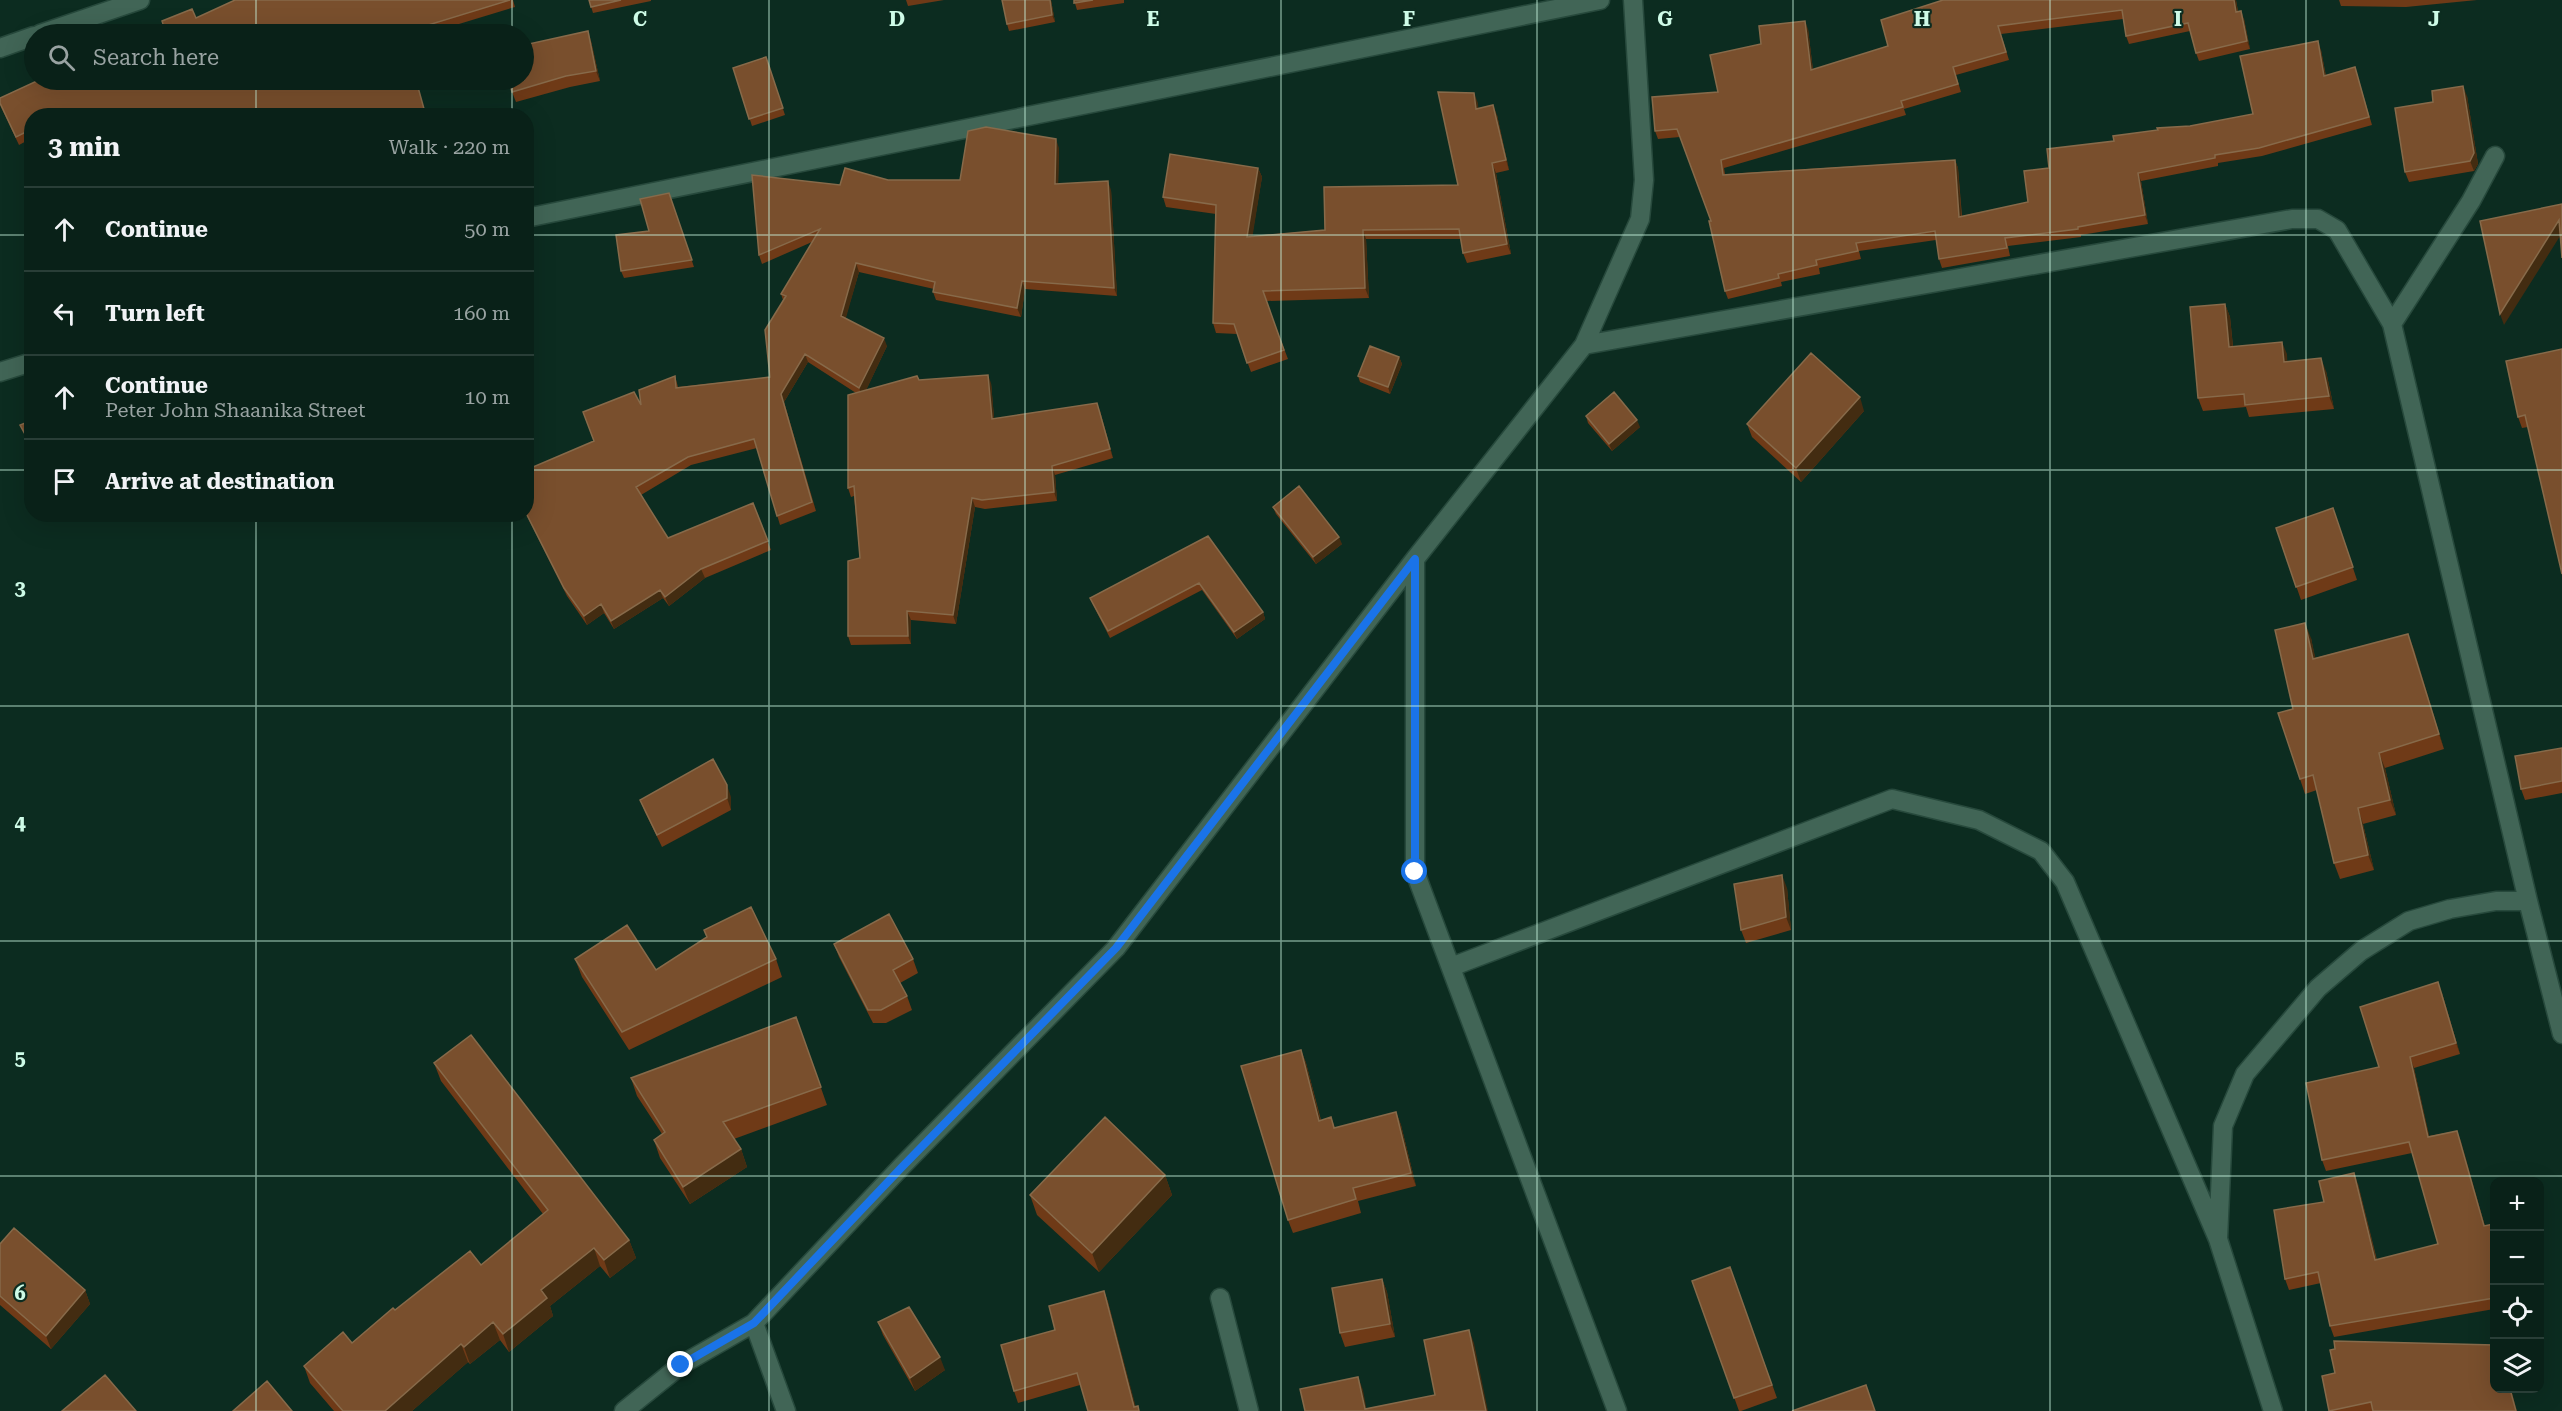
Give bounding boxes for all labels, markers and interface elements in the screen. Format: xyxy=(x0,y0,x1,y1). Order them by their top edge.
text: C xyxy=(633,7,647,31)
text: D xyxy=(889,7,905,31)
text: E xyxy=(1147,7,1160,31)
text: F xyxy=(1403,7,1415,31)
text: G xyxy=(1657,7,1673,31)
text: H xyxy=(1914,7,1930,31)
text: I xyxy=(2174,7,2182,31)
text: J xyxy=(2428,7,2440,31)
search box xyxy=(24,24,534,90)
icon: search xyxy=(45,41,78,74)
text: Search here xyxy=(93,45,219,70)
text: 3 min xyxy=(48,132,120,162)
text: Walk · 220 m xyxy=(389,135,510,159)
icon: ahead xyxy=(48,213,81,246)
text: Continue xyxy=(105,217,208,242)
text: 50 m xyxy=(464,217,510,241)
icon: left xyxy=(48,297,81,330)
text: Turn left xyxy=(105,301,205,326)
text: 160 m xyxy=(453,301,510,325)
text: Continue xyxy=(105,373,208,398)
icon: ahead xyxy=(48,381,81,414)
text: 10 m xyxy=(464,385,510,409)
text: Peter John Shaanika Street xyxy=(105,398,365,422)
icon: arrive xyxy=(48,465,81,498)
text: Arrive at destination xyxy=(105,469,334,494)
text: 3 xyxy=(14,576,26,600)
text: 4 xyxy=(14,811,26,835)
route start xyxy=(1401,858,1427,884)
text: 5 xyxy=(14,1046,26,1070)
map controls xyxy=(2490,1177,2544,1393)
button: + xyxy=(2490,1177,2544,1231)
button: − xyxy=(2490,1231,2544,1285)
text: 6 xyxy=(14,1281,26,1305)
button: locate xyxy=(2490,1285,2544,1339)
button: layers xyxy=(2490,1339,2544,1393)
route end xyxy=(667,1351,693,1377)

